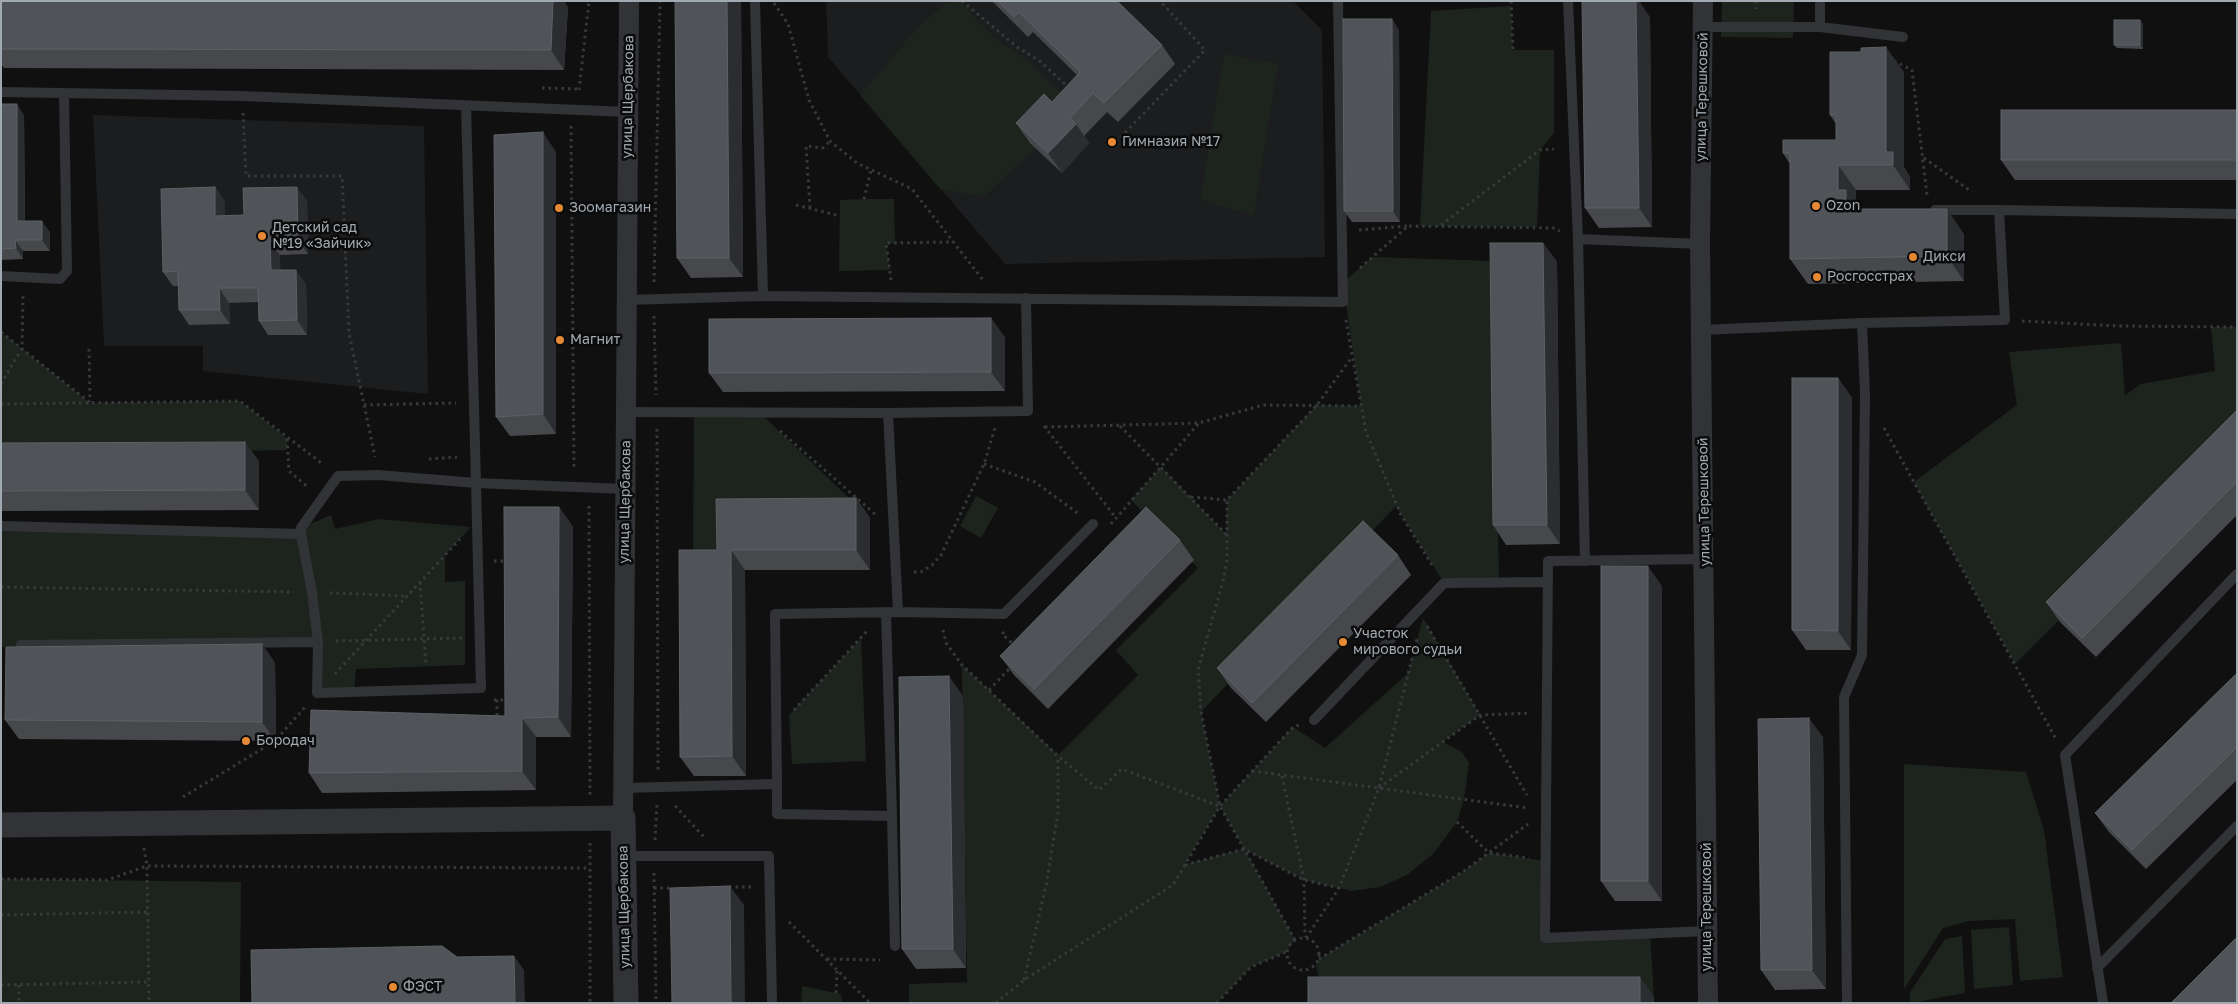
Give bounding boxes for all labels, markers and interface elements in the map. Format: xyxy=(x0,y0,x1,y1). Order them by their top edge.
street label: улица Терешковой xyxy=(1692,32,1712,162)
street label: улица Щербакова xyxy=(619,35,637,159)
place label: Гимназия №17 xyxy=(1122,134,1220,150)
marker: Гимназия №17 xyxy=(1106,136,1118,148)
place label: Ozon xyxy=(1826,198,1860,214)
place label: Зоомагазин xyxy=(569,200,651,216)
marker: Ozon xyxy=(1810,200,1822,212)
marker: Зоомагазин xyxy=(553,202,565,214)
place label: Детский сад №19 «Зайчик» xyxy=(272,220,371,252)
marker: Детский сад №19 «Зайчик» xyxy=(256,230,268,242)
place label: Дикси xyxy=(1923,249,1966,265)
marker: Дикси xyxy=(1907,251,1919,263)
place label: Росгосстрах xyxy=(1827,269,1913,285)
marker: Росгосстрах xyxy=(1811,271,1823,283)
place label: Магнит xyxy=(570,332,620,348)
marker: Магнит xyxy=(554,334,566,346)
street label: улица Терешковой xyxy=(1694,437,1714,567)
street label: улица Щербакова xyxy=(616,440,634,564)
place label: Участок мирового судьи xyxy=(1353,626,1462,658)
marker: Участок мирового судьи xyxy=(1337,636,1349,648)
place label: Бородач xyxy=(256,733,315,749)
marker: Бородач xyxy=(240,735,252,747)
street label: улица Терешковой xyxy=(1699,842,1715,972)
street label: улица Щербакова xyxy=(615,845,633,969)
place label: ФЭСТ xyxy=(403,979,442,995)
marker: ФЭСТ xyxy=(387,981,399,993)

